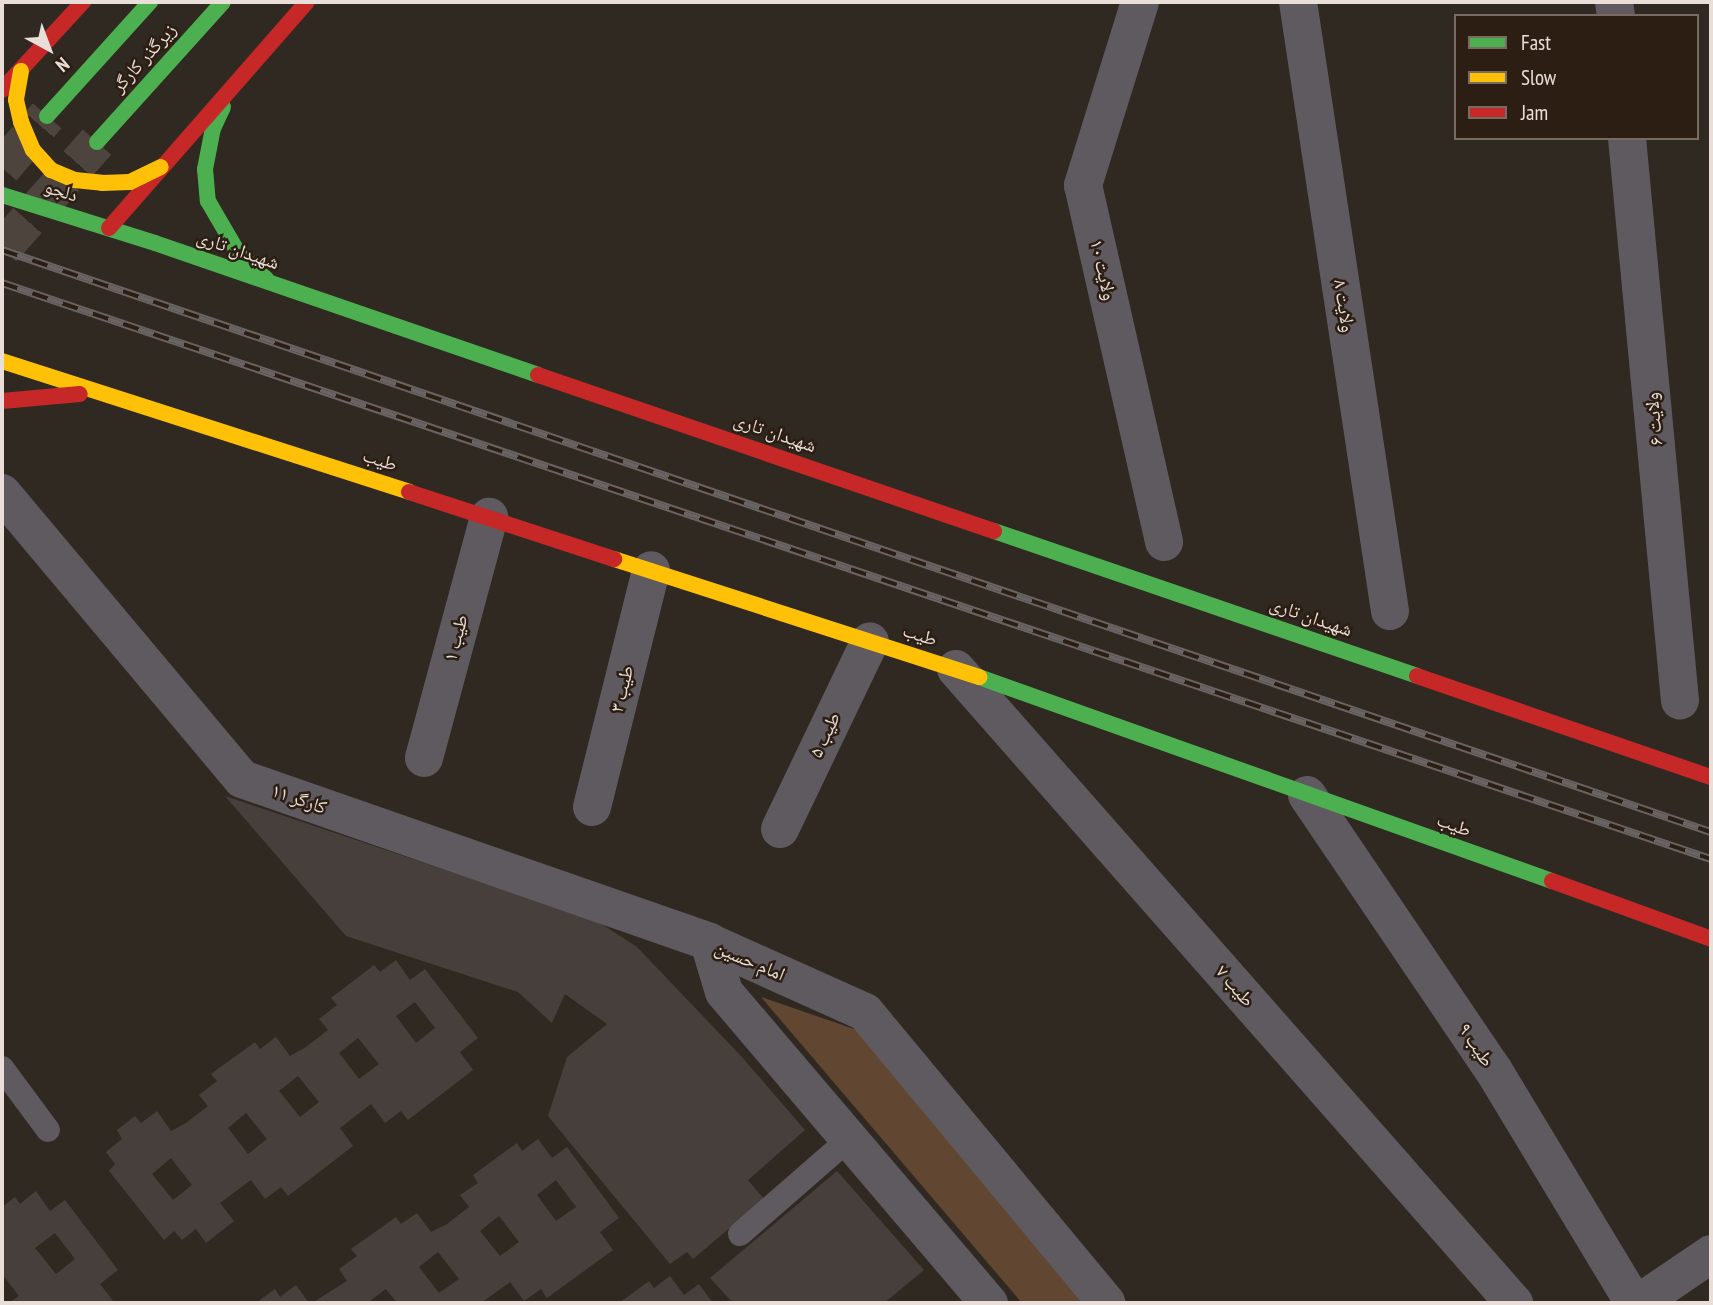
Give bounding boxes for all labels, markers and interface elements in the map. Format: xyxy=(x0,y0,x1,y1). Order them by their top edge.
north arrow xyxy=(14,14,84,84)
legend xyxy=(1454,14,1699,140)
street label: زیرگذر کارگر xyxy=(107,19,181,97)
text: Fast xyxy=(1521,29,1551,56)
text: N xyxy=(51,52,75,77)
text: Slow xyxy=(1521,64,1556,91)
text: Jam xyxy=(1521,99,1548,126)
street label: دلجو xyxy=(42,175,80,207)
street label: شهیدان تاری xyxy=(194,225,282,275)
street label: ولایت ۱۰ xyxy=(1085,237,1121,303)
street label: ولایت ۸ xyxy=(1329,278,1359,334)
street label: ولایت ۶ xyxy=(1640,391,1668,447)
street label: شهیدان تاری xyxy=(731,408,819,458)
street label: طیب xyxy=(360,444,400,476)
street label: شهیدان تاری xyxy=(1267,592,1355,642)
street label: طیب ۱ xyxy=(439,612,473,664)
street label: طیب xyxy=(900,619,940,651)
street label: طیب ۳ xyxy=(605,663,639,715)
street label: طیب ۵ xyxy=(805,709,845,761)
street label: کارگر ۱۱ xyxy=(268,779,330,819)
street label: طیب xyxy=(1434,808,1474,842)
street label: امام حسین xyxy=(712,936,788,986)
street label: طیب ۷ xyxy=(1211,961,1259,1011)
street label: طیب ۹ xyxy=(1453,1019,1499,1071)

